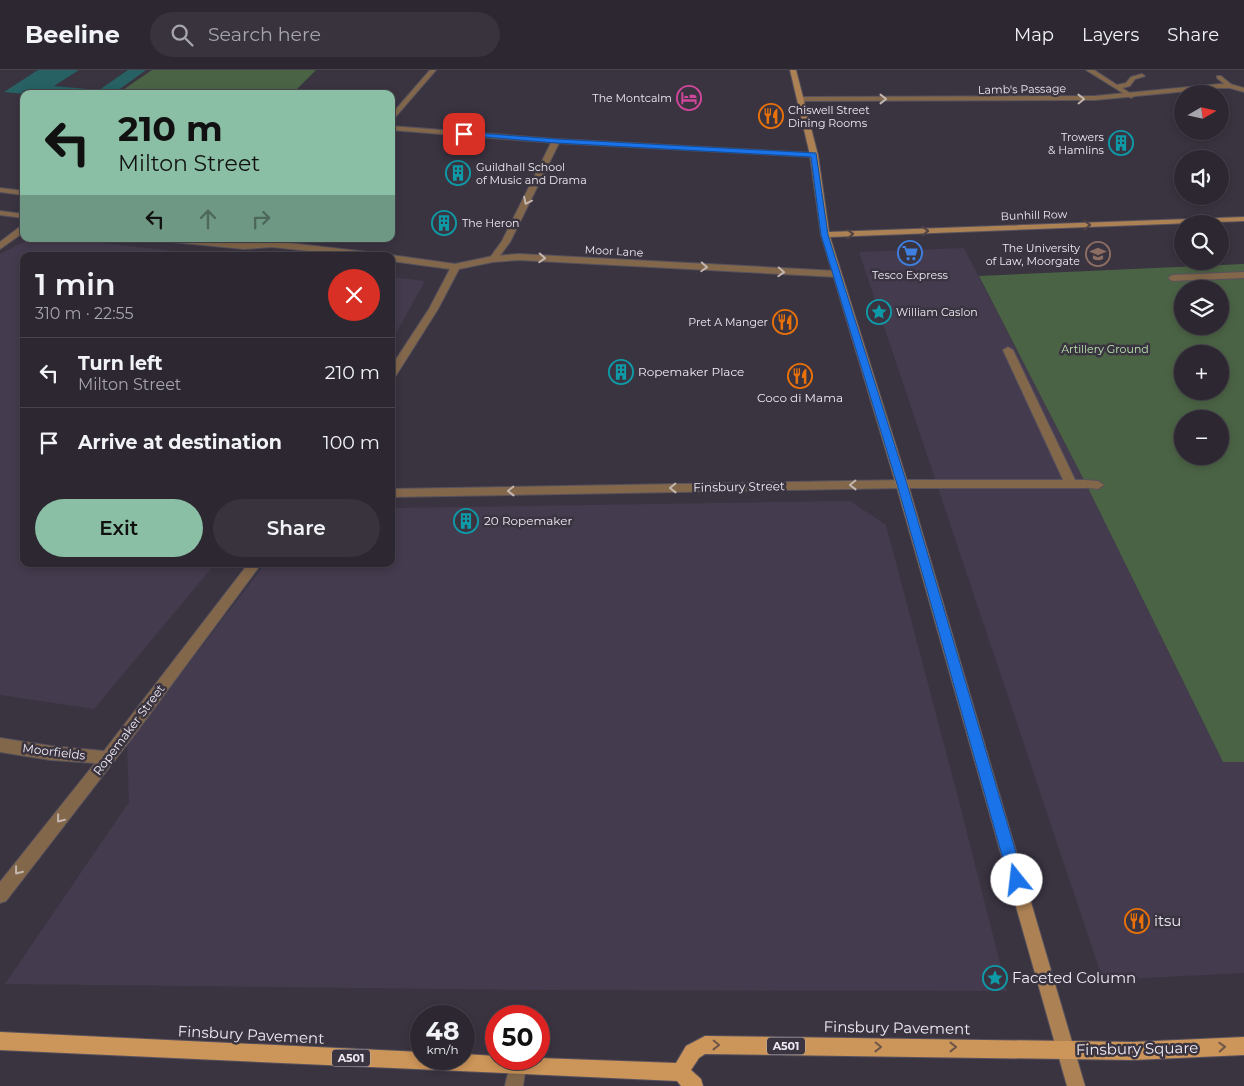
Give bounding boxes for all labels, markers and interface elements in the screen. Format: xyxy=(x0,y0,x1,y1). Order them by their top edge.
search box xyxy=(150,12,500,57)
text: Beeline xyxy=(25,20,120,49)
icon: search xyxy=(168,21,196,49)
text: Search here xyxy=(208,23,321,46)
text: Map xyxy=(1014,24,1054,46)
text: Layers xyxy=(1082,24,1139,46)
text: Share xyxy=(1167,24,1219,46)
street label: Lamb's Passage xyxy=(978,81,1066,97)
hotel icon: The Montcalm xyxy=(676,85,702,111)
north arrow xyxy=(1174,85,1229,140)
map controls xyxy=(1174,85,1229,465)
place label: The Montcalm xyxy=(592,91,672,105)
one-way arrow xyxy=(1077,93,1085,104)
one-way arrow xyxy=(880,94,888,104)
restaurant icon: Chiswell Street Dining Rooms xyxy=(758,103,784,129)
place label: Chiswell Street Dining Rooms xyxy=(788,103,870,130)
text: 210 m xyxy=(118,107,223,150)
icon: left xyxy=(35,110,100,175)
pin xyxy=(443,113,485,155)
icon: arrive xyxy=(450,120,478,148)
place label: Trowers & Hamlins xyxy=(1048,130,1105,157)
building icon: Trowers & Hamlins xyxy=(1108,130,1134,156)
text: Milton Street xyxy=(118,150,260,177)
button: sound xyxy=(1174,150,1229,205)
building icon: Guildhall School of Music and Drama xyxy=(445,160,471,186)
place label: Guildhall School of Music and Drama xyxy=(476,160,587,187)
one-way arrow xyxy=(523,195,533,204)
icon: left xyxy=(141,205,169,233)
icon: ahead xyxy=(194,205,222,233)
icon: right xyxy=(247,205,275,233)
street label: Bunhill Row xyxy=(1000,207,1068,223)
building icon: The Heron xyxy=(431,210,457,236)
button: search xyxy=(1174,215,1229,270)
place label: The Heron xyxy=(462,216,519,230)
one-way arrow xyxy=(1083,219,1091,230)
one-way arrow xyxy=(922,226,929,236)
one-way arrow xyxy=(847,228,855,239)
supermarket icon: Tesco Express xyxy=(897,240,923,266)
place label: The University of Law, Moorgate xyxy=(986,241,1080,268)
school or university icon: The University of Law, Moorgate xyxy=(1085,241,1111,267)
street label: Moor Lane xyxy=(584,242,644,260)
one-way arrow xyxy=(538,253,546,264)
one-way arrow xyxy=(700,262,708,273)
text: 1 min xyxy=(35,266,116,303)
one-way arrow xyxy=(777,266,785,277)
place label: Tesco Express xyxy=(872,268,949,282)
button: close xyxy=(328,269,380,321)
button: layers xyxy=(1174,280,1229,335)
place icon: William Caslon xyxy=(866,299,892,325)
text: 310 m · 22:55 xyxy=(35,304,134,323)
place label: William Caslon xyxy=(896,305,978,319)
restaurant icon: Pret A Manger xyxy=(772,309,798,335)
place label: Pret A Manger xyxy=(688,315,768,329)
park label: Artillery Ground xyxy=(1061,342,1149,356)
button: + xyxy=(1174,345,1229,400)
text: Turn left xyxy=(78,352,163,375)
icon: left xyxy=(35,359,63,387)
building icon: Ropemaker Place xyxy=(608,359,634,385)
text: 210 m xyxy=(325,361,380,384)
restaurant icon: Coco di Mama xyxy=(787,363,813,389)
place label: Ropemaker Place xyxy=(638,364,744,379)
text: Milton Street xyxy=(78,375,181,394)
place label: Coco di Mama xyxy=(757,390,843,405)
button: − xyxy=(1174,410,1229,465)
icon: arrive xyxy=(35,429,63,457)
text: Arrive at destination xyxy=(78,431,282,454)
text: 100 m xyxy=(323,431,380,454)
street label: Finsbury Street xyxy=(693,478,785,495)
one-way arrow xyxy=(849,480,857,490)
one-way arrow xyxy=(669,483,677,493)
one-way arrow xyxy=(507,485,515,496)
button: Exit xyxy=(35,499,203,557)
button: Share xyxy=(213,499,380,557)
building icon: 20 Ropemaker xyxy=(453,508,479,534)
place label: 20 Ropemaker xyxy=(484,513,572,528)
street label: Ropemaker Street xyxy=(90,681,168,778)
street label: Moorfields xyxy=(22,740,87,763)
one-way arrow xyxy=(57,813,66,822)
position arrow xyxy=(990,853,1042,905)
one-way arrow xyxy=(15,866,24,875)
restaurant icon: itsu xyxy=(1124,908,1150,934)
place label: itsu xyxy=(1154,911,1181,930)
place icon: Faceted Column xyxy=(982,965,1008,991)
place label: Faceted Column xyxy=(1012,968,1136,987)
speed limit sign: 50 xyxy=(485,1005,550,1070)
text: 48 xyxy=(426,1016,459,1046)
street label: Finsbury Pavement xyxy=(824,1017,970,1038)
street label: Finsbury Pavement xyxy=(177,1021,325,1048)
road number: A501 xyxy=(767,1038,805,1054)
street label: Finsbury Square xyxy=(1076,1038,1198,1059)
one-way arrow xyxy=(712,1040,720,1050)
text: km/h xyxy=(426,1042,459,1057)
one-way arrow xyxy=(874,1042,882,1052)
one-way arrow xyxy=(950,1042,958,1052)
one-way arrow xyxy=(1218,1042,1226,1052)
road number: A501 xyxy=(332,1050,370,1066)

